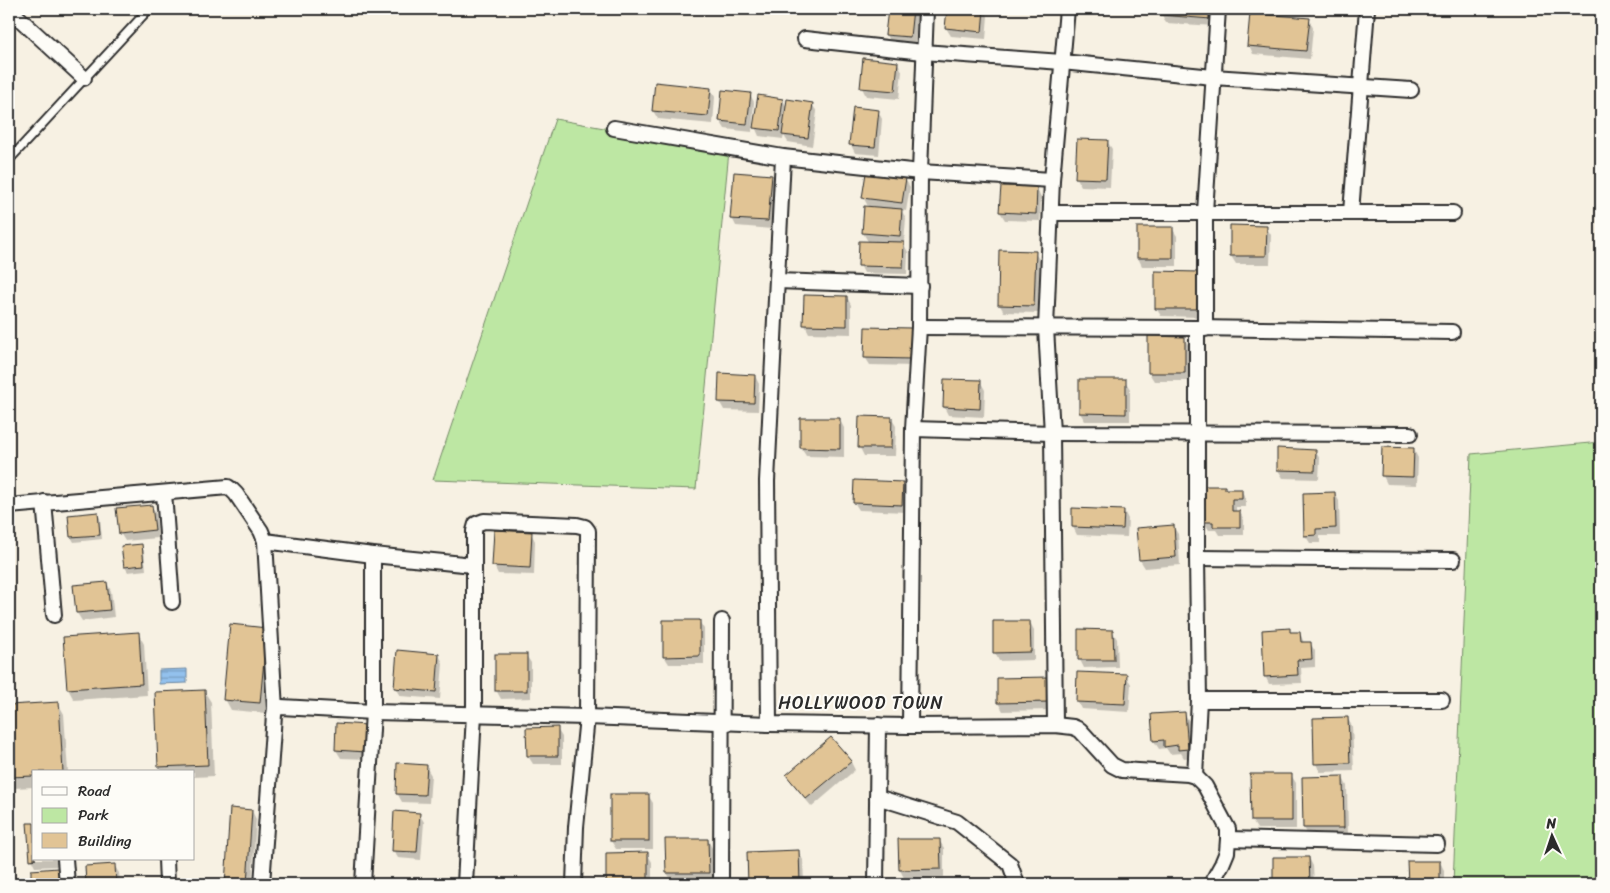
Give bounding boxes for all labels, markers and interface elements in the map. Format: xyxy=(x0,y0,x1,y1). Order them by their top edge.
district label: HOLLYWOOD TOWN xyxy=(778,687,944,719)
legend xyxy=(32,770,195,860)
text: Road xyxy=(78,778,111,804)
text: Park xyxy=(78,802,109,828)
north arrow xyxy=(1528,810,1578,860)
text: N xyxy=(1545,811,1557,836)
text: Building xyxy=(78,828,132,854)

